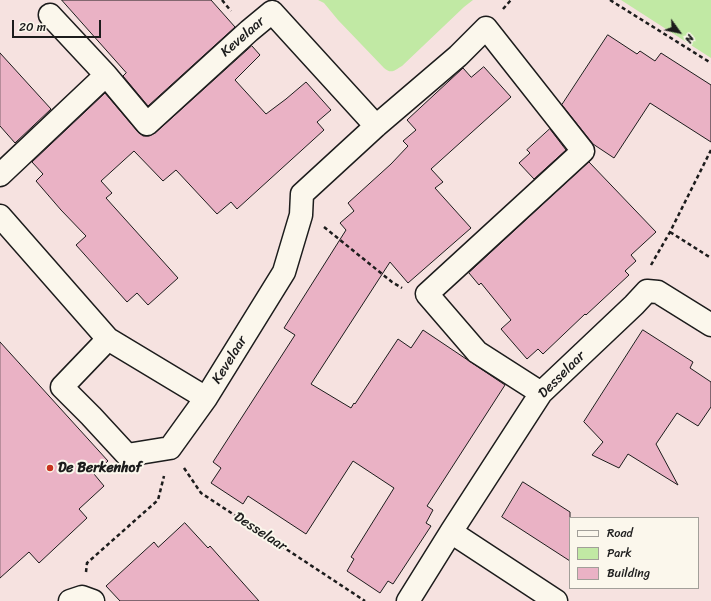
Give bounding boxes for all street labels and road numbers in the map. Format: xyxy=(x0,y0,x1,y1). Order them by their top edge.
street label: Kevelaar xyxy=(217,13,269,61)
street label: Kevelaar xyxy=(209,333,251,387)
street label: Desselaar xyxy=(535,348,589,402)
street label: Desselaar xyxy=(231,509,289,555)

